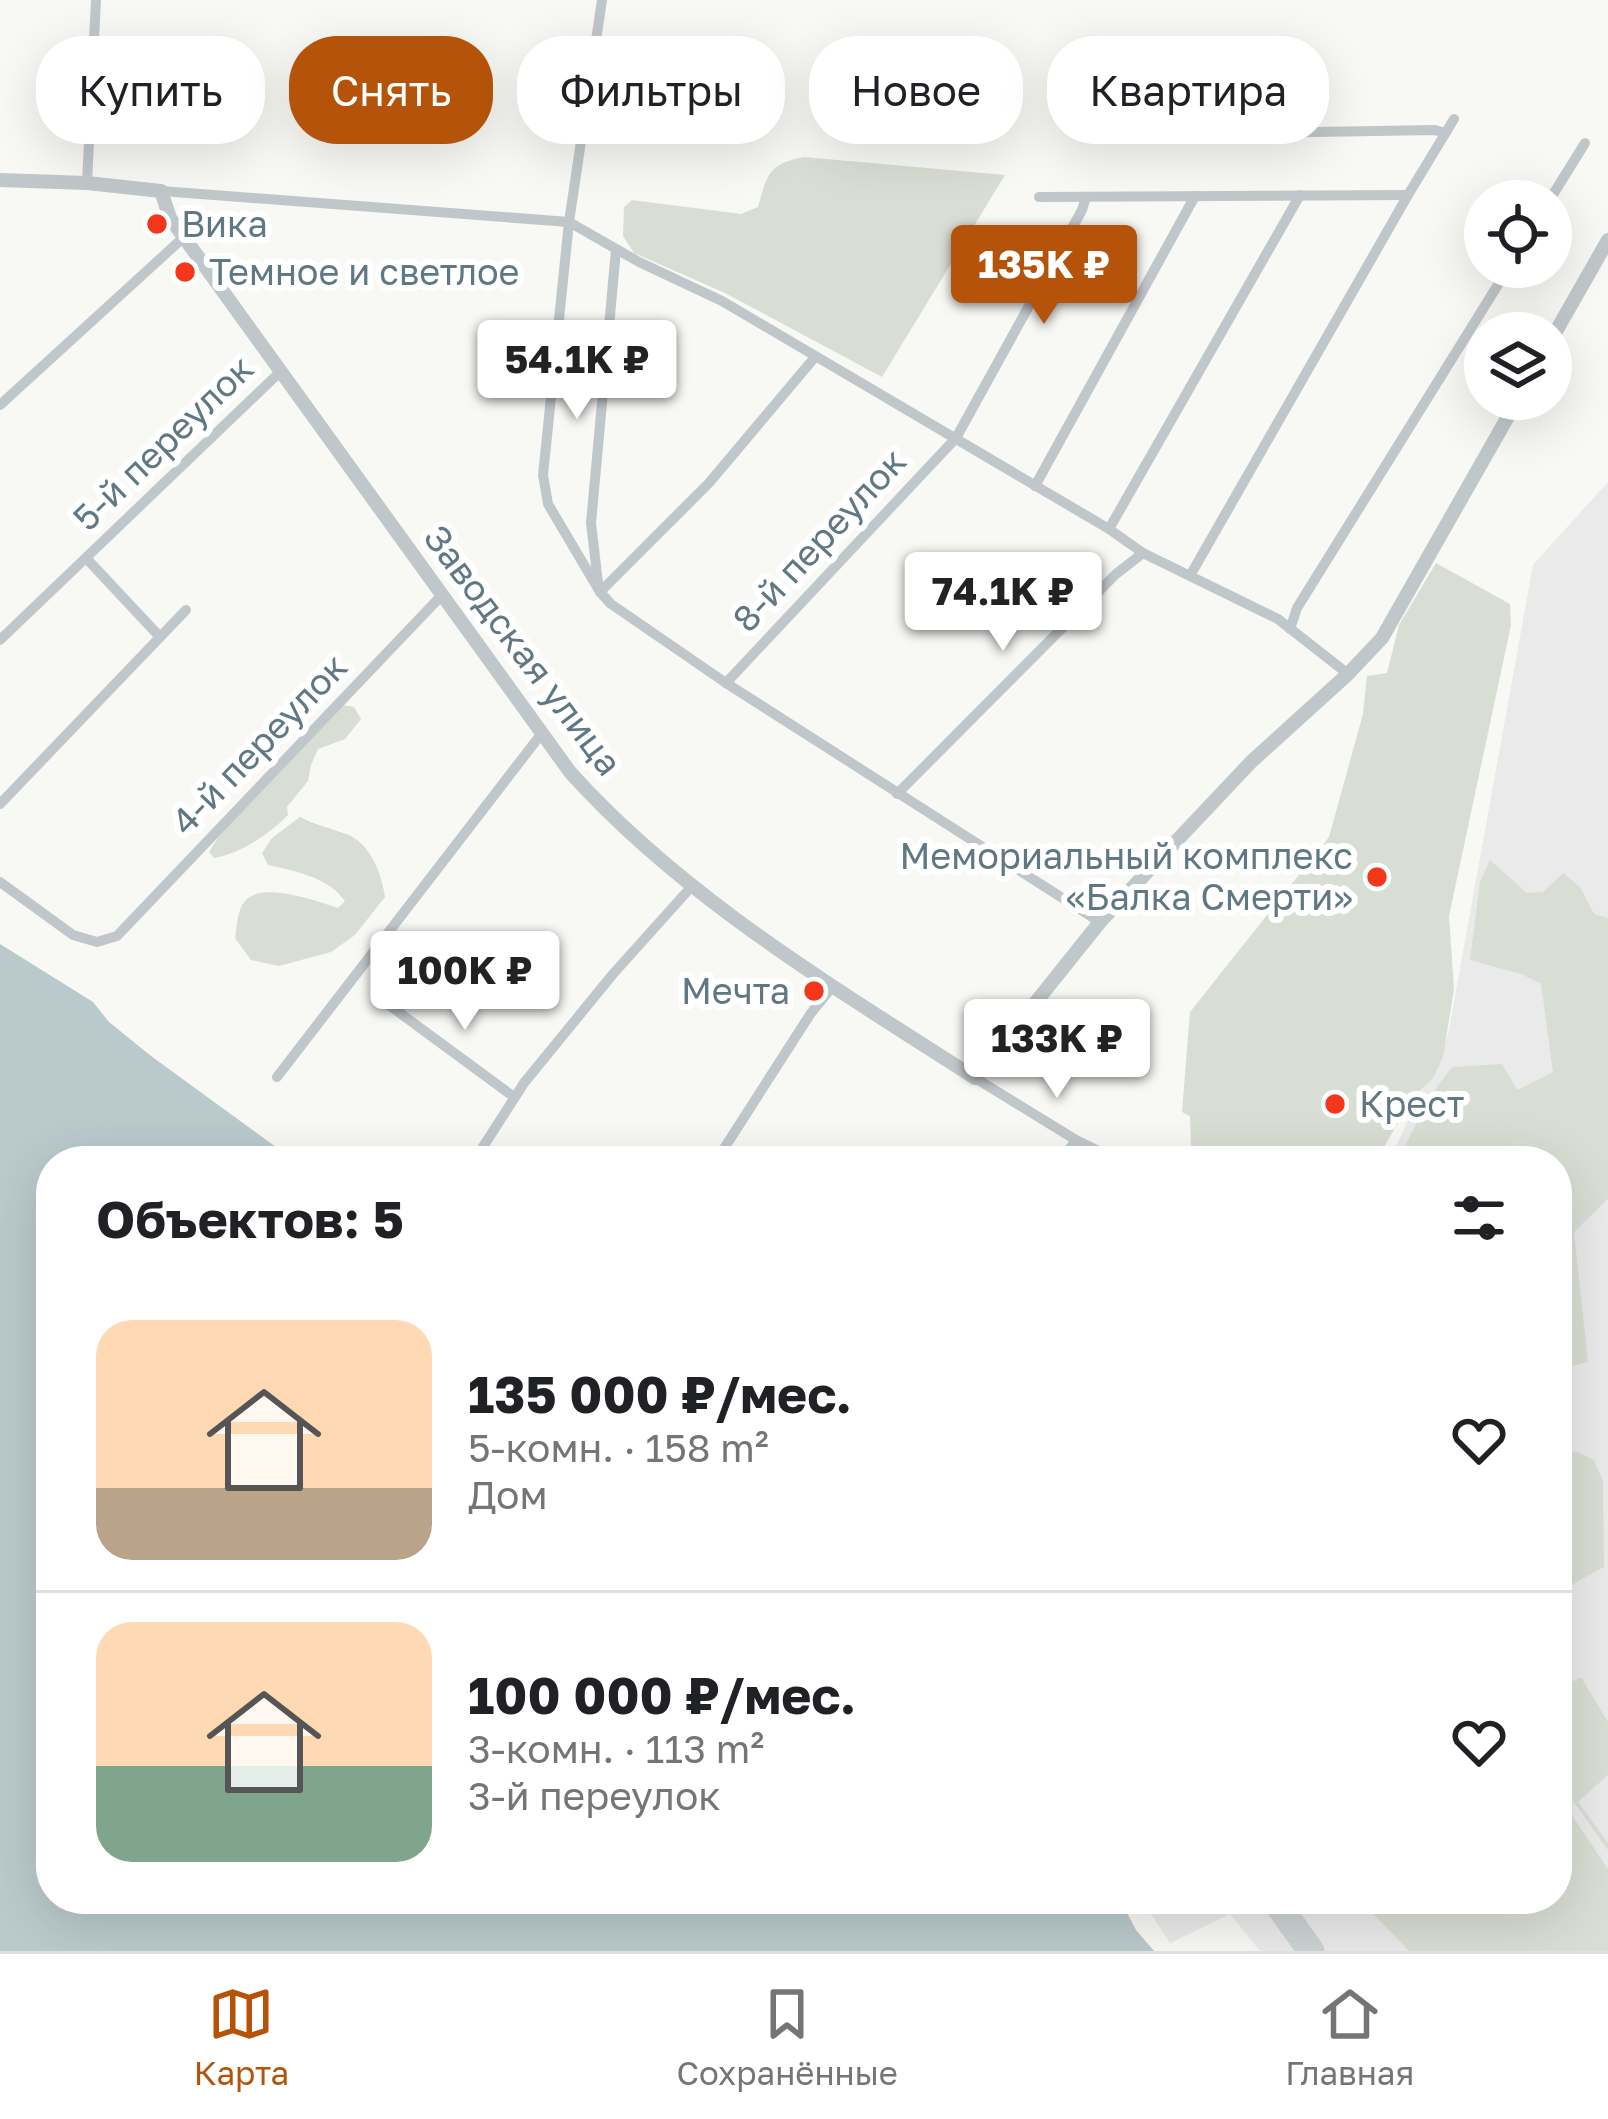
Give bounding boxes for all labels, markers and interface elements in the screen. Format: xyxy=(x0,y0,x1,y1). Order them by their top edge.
chip: Купить xyxy=(36,36,265,144)
chip: Снять xyxy=(289,36,493,144)
chip: Фильтры xyxy=(517,36,785,144)
chip: Новое xyxy=(809,36,1023,144)
chip: Квартира xyxy=(1047,36,1329,144)
map controls xyxy=(1464,180,1572,420)
button: locate xyxy=(1464,180,1572,288)
place label: Вика xyxy=(181,202,268,245)
marker: Вика xyxy=(144,211,170,237)
pin: 135K ₽ xyxy=(946,225,1142,327)
text: 135K ₽ xyxy=(978,240,1110,287)
place label: Темное и светлое xyxy=(209,250,520,293)
marker: Темное и светлое xyxy=(172,259,198,285)
button: layers xyxy=(1464,312,1572,420)
pin: 54.1K ₽ xyxy=(466,320,688,422)
text: 54.1K ₽ xyxy=(504,335,650,382)
street label: 5-й переулок xyxy=(64,346,261,539)
street label: 8-й переулок xyxy=(723,439,914,640)
street label: Заводская улица xyxy=(415,516,631,783)
pin: 74.1K ₽ xyxy=(892,552,1114,654)
text: 74.1K ₽ xyxy=(932,567,1074,614)
street label: 4-й переулок xyxy=(162,644,355,843)
place label: Мемориальный комплекс «Балка Смерти» xyxy=(899,834,1353,918)
marker: Мемориальный комплекс «Балка Смерти» xyxy=(1364,864,1390,890)
pin: 100K ₽ xyxy=(367,931,563,1033)
text: 100K ₽ xyxy=(397,946,533,993)
place label: Мечта xyxy=(681,969,790,1012)
marker: Мечта xyxy=(801,978,827,1004)
pin: 133K ₽ xyxy=(959,999,1155,1101)
text: 133K ₽ xyxy=(991,1014,1123,1061)
place label: Крест xyxy=(1359,1082,1464,1125)
marker: Крест xyxy=(1322,1091,1348,1117)
icon: filters xyxy=(1446,1185,1512,1251)
text: Объектов: 5 xyxy=(96,1188,404,1249)
text: 135 000 ₽/мес. xyxy=(468,1363,852,1424)
icon: home xyxy=(192,1368,336,1512)
icon: heart xyxy=(1446,1407,1512,1473)
text: 5-комн. · 158 m² xyxy=(468,1424,769,1471)
text: Дом xyxy=(468,1471,548,1518)
text: 100 000 ₽/мес. xyxy=(468,1664,856,1725)
icon: home xyxy=(192,1670,336,1814)
icon: heart xyxy=(1446,1709,1512,1775)
text: 3-комн. · 113 m² xyxy=(468,1725,764,1772)
text: 3-й переулок xyxy=(468,1772,721,1819)
tab: Карта xyxy=(194,1981,289,2092)
tab: Сохранённые xyxy=(677,1981,898,2092)
tab: Главная xyxy=(1285,1981,1414,2092)

